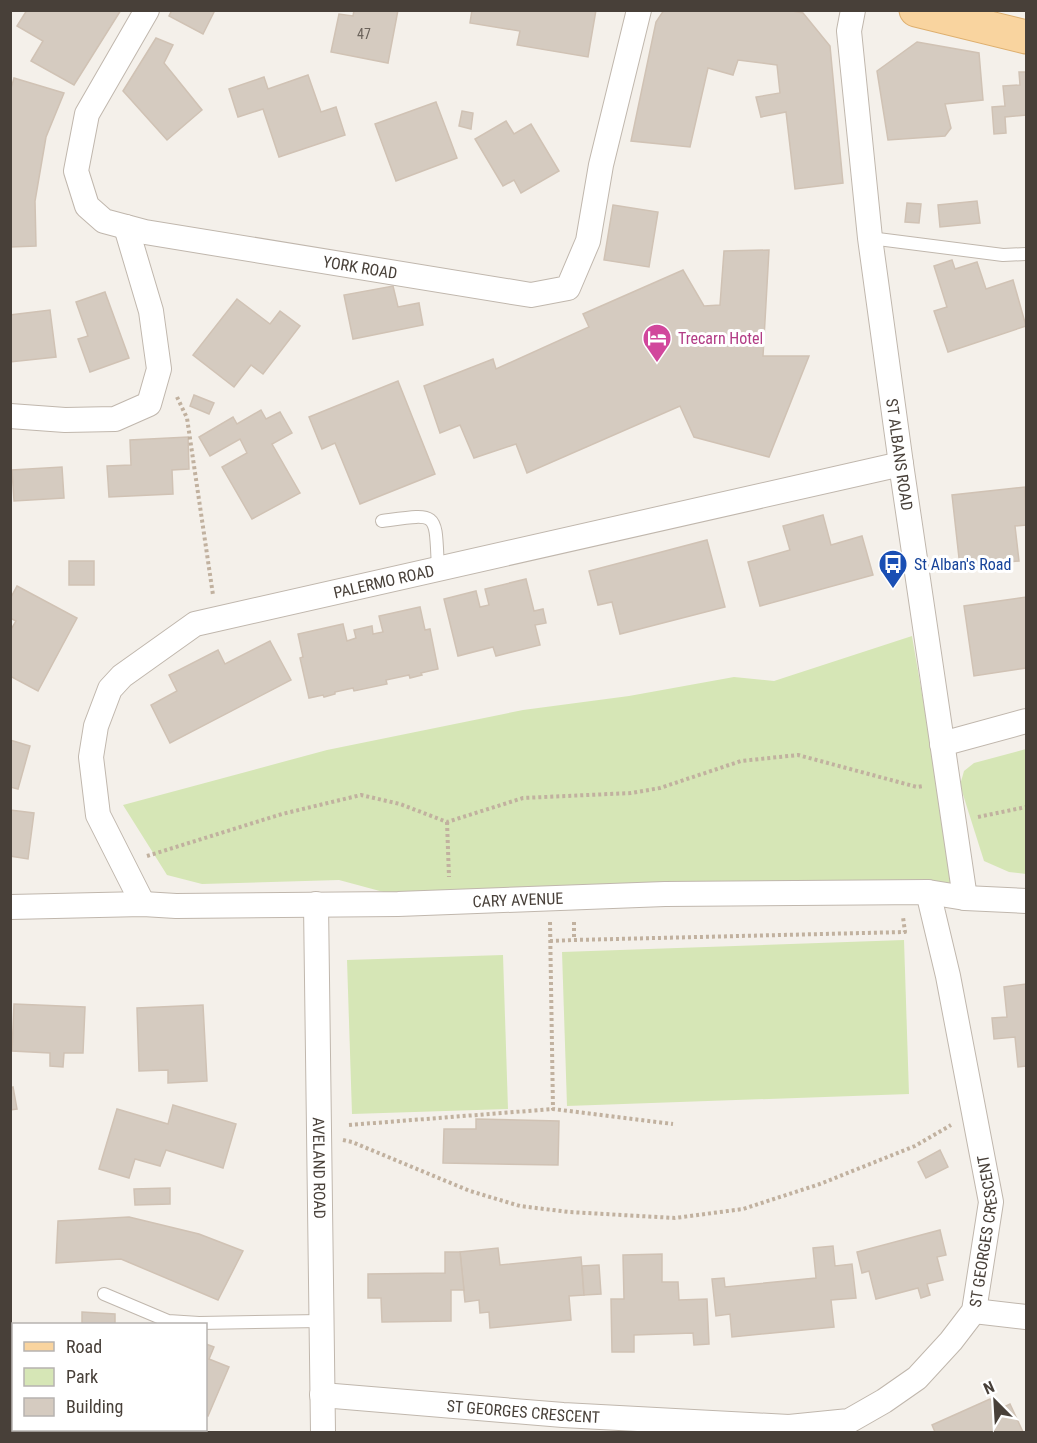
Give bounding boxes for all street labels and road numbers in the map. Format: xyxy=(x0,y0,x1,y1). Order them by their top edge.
street label: YORK ROAD xyxy=(322,252,399,283)
street label: ST ALBANS ROAD xyxy=(882,397,917,512)
street label: PALERMO ROAD xyxy=(332,561,436,602)
street label: CARY AVENUE xyxy=(472,889,564,911)
street label: AVELAND ROAD xyxy=(309,1117,329,1219)
street label: ST GEORGES CRESCENT xyxy=(966,1153,1002,1309)
street label: ST GEORGES CRESCENT xyxy=(446,1396,600,1427)

